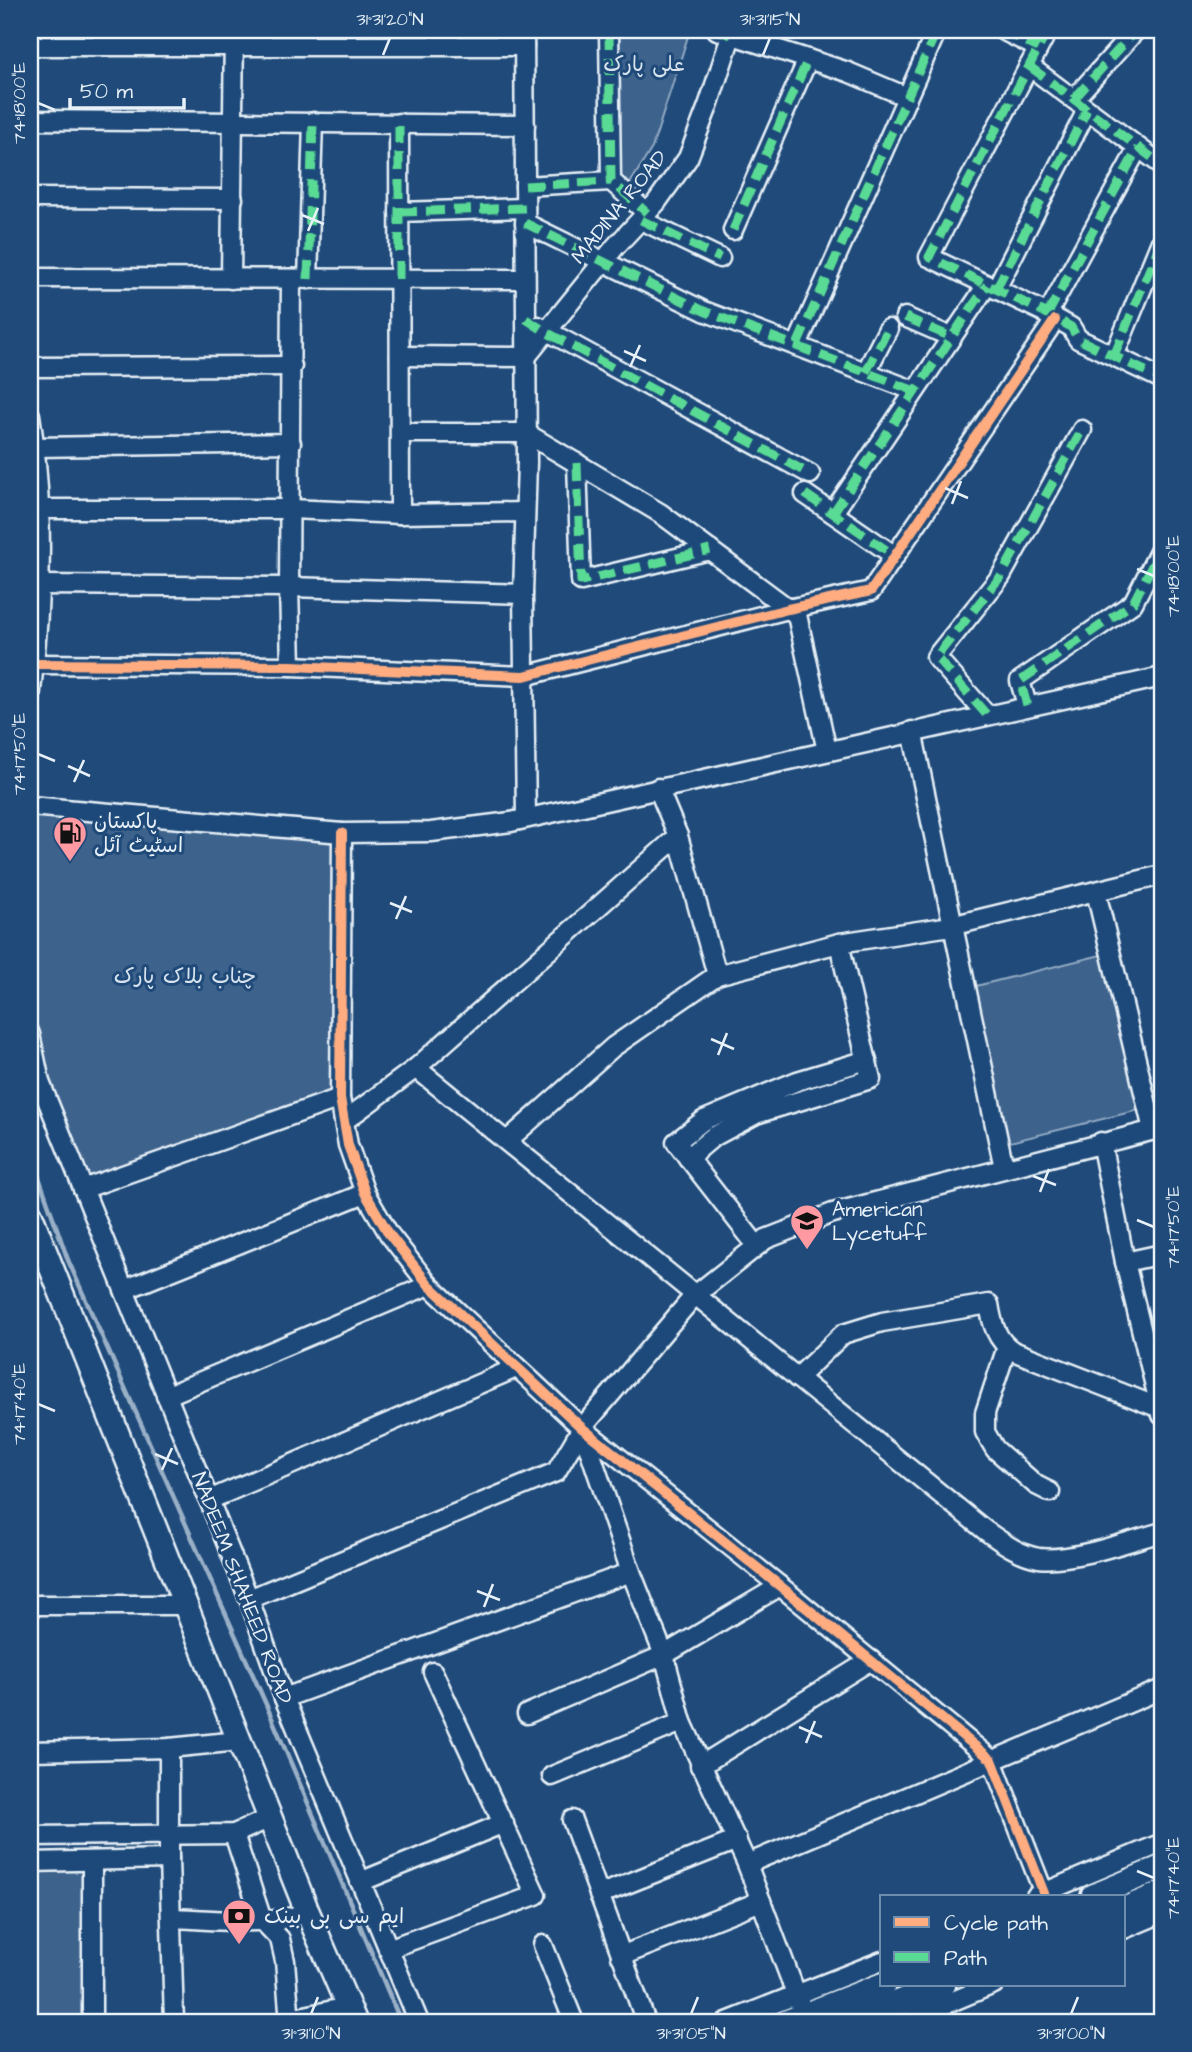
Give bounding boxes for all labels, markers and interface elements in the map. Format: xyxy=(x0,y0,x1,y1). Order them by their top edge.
text: 31°31'20"N xyxy=(357,7,424,32)
text: 31°31'15"N xyxy=(740,7,800,32)
park label: علی پارک xyxy=(603,50,685,79)
text: 74°18'00"E xyxy=(7,62,32,144)
scale bar xyxy=(70,66,184,110)
text: 50 m xyxy=(80,77,134,106)
street label: MADINA ROAD xyxy=(564,144,674,270)
text: 74°18'00"E xyxy=(1161,535,1186,617)
text: 74°17'50"E xyxy=(7,712,32,795)
place label: پاکستان اسٹیٹ آئل xyxy=(94,807,183,860)
fuel station icon: پاکستان اسٹیٹ آئل xyxy=(51,814,89,863)
park label: چناب بلاک پارک xyxy=(114,962,256,991)
text: 74°17'50"E xyxy=(1161,1185,1186,1268)
place label: American Lycetuff xyxy=(832,1195,927,1250)
school or university icon: American Lycetuff xyxy=(788,1202,826,1251)
text: 74°17'40"E xyxy=(7,1363,32,1445)
street label: NADEEM SHAHEED ROAD xyxy=(184,1468,300,1708)
text: 74°17'40"E xyxy=(1161,1837,1186,1919)
legend xyxy=(880,1895,1126,1986)
bank icon: ایم سی بی بینک xyxy=(220,1897,258,1946)
place label: ایم سی بی بینک xyxy=(264,1902,404,1932)
text: Cycle path xyxy=(944,1909,1049,1940)
text: Path xyxy=(944,1944,988,1973)
text: 31°31'10"N xyxy=(282,2021,341,2046)
text: 31°31'05"N xyxy=(656,2021,726,2046)
text: 31°31'00"N xyxy=(1037,2021,1105,2046)

